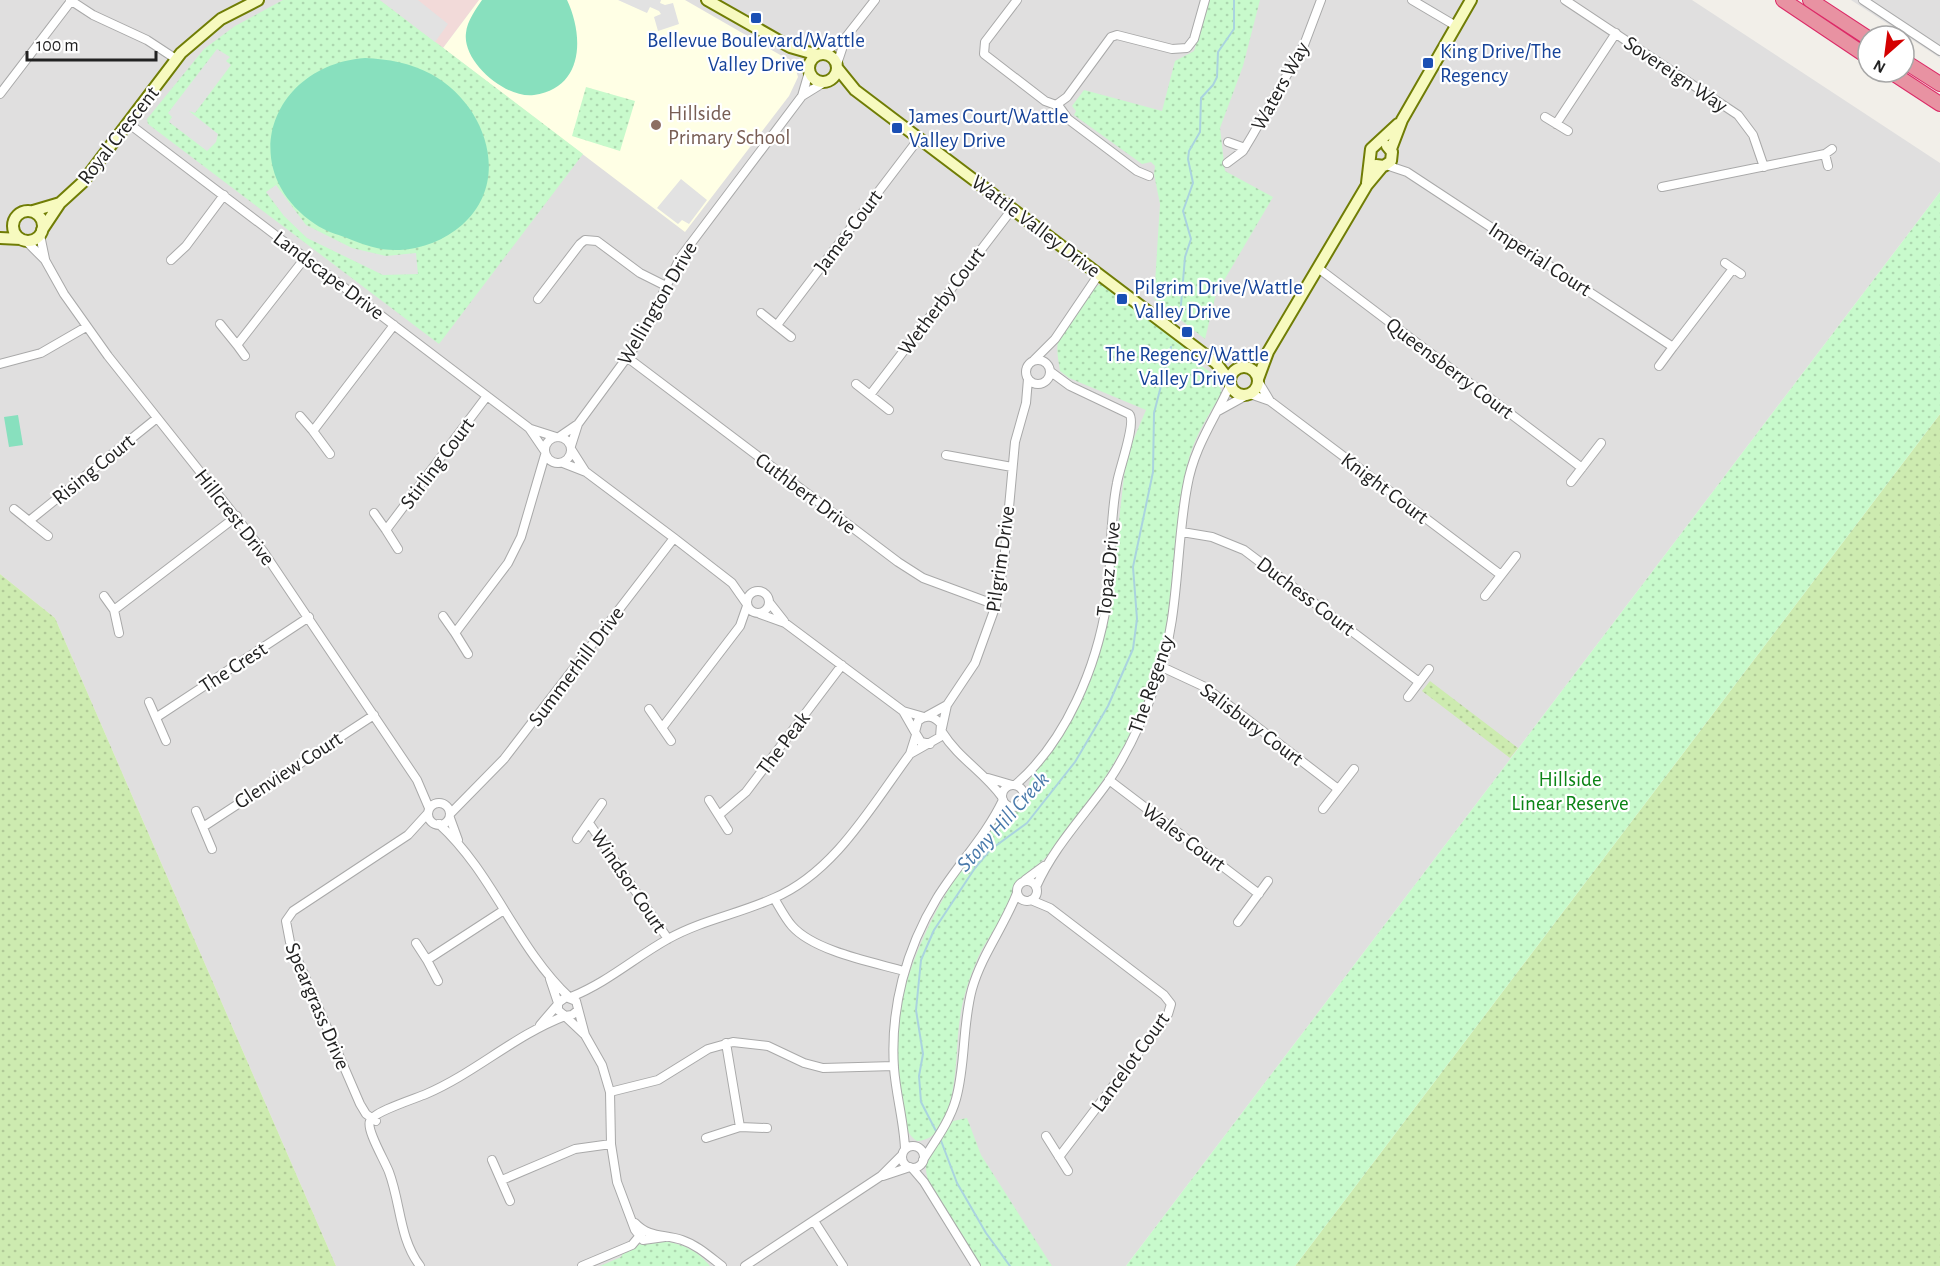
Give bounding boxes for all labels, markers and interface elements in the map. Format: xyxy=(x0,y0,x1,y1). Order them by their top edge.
marker: Bellevue Boulevard/Wattle Valley Drive xyxy=(749,11,763,25)
scale bar xyxy=(27,24,156,62)
north arrow xyxy=(1856,24,1916,84)
place label: Bellevue Boulevard/Wattle Valley Drive xyxy=(647,30,865,75)
street label: Sovereign Way xyxy=(1620,32,1731,117)
text: 100 m xyxy=(36,37,79,55)
street label: Waters Way xyxy=(1248,39,1313,134)
place label: King Drive/The Regency xyxy=(1440,41,1562,86)
marker: King Drive/The Regency xyxy=(1421,56,1435,70)
text: N xyxy=(1871,57,1888,76)
street label: Royal Crescent xyxy=(74,82,163,188)
place label: Hillside Primary School xyxy=(668,103,791,148)
place label: James Court/Wattle Valley Drive xyxy=(909,106,1069,151)
marker: Hillside Primary School xyxy=(649,118,663,132)
marker: James Court/Wattle Valley Drive xyxy=(890,121,904,135)
street label: Wattle Valley Drive xyxy=(967,171,1104,282)
street label: James Court xyxy=(810,186,886,277)
street label: Imperial Court xyxy=(1485,219,1595,300)
street label: Landscape Drive xyxy=(269,227,388,324)
street label: Wellington Drive xyxy=(614,238,701,368)
street label: Wetherby Court xyxy=(894,243,989,359)
place label: Pilgrim Drive/Wattle Valley Drive xyxy=(1134,277,1303,322)
marker: Pilgrim Drive/Wattle Valley Drive xyxy=(1115,292,1129,306)
street label: Queensberry Court xyxy=(1382,314,1518,423)
marker: The Regency/Wattle Valley Drive xyxy=(1180,325,1194,339)
place label: The Regency/Wattle Valley Drive xyxy=(1105,344,1269,389)
street label: Stirling Court xyxy=(396,414,478,513)
street label: Rising Court xyxy=(48,430,139,509)
street label: Cuthbert Drive xyxy=(751,449,860,538)
street label: Knight Court xyxy=(1337,449,1433,528)
street label: Hillcrest Drive xyxy=(191,465,279,569)
street label: Pilgrim Drive xyxy=(983,505,1018,614)
street label: Topaz Drive xyxy=(1093,521,1124,618)
street label: Duchess Court xyxy=(1253,553,1359,640)
street label: Summerhill Drive xyxy=(525,603,628,730)
street label: The Regency xyxy=(1125,632,1178,736)
street label: The Crest xyxy=(196,638,271,697)
street label: Salisbury Court xyxy=(1196,679,1307,770)
street label: The Peak xyxy=(753,707,814,779)
street label: Glenview Court xyxy=(231,728,346,813)
water label: Stony Hill Creek xyxy=(952,768,1053,876)
park label: Hillside Linear Reserve xyxy=(1511,769,1629,814)
street label: Wales Court xyxy=(1138,799,1229,876)
street label: Windsor Court xyxy=(587,826,671,937)
street label: Speargrass Drive xyxy=(281,940,354,1073)
street label: Lancelot Court xyxy=(1087,1008,1174,1116)

